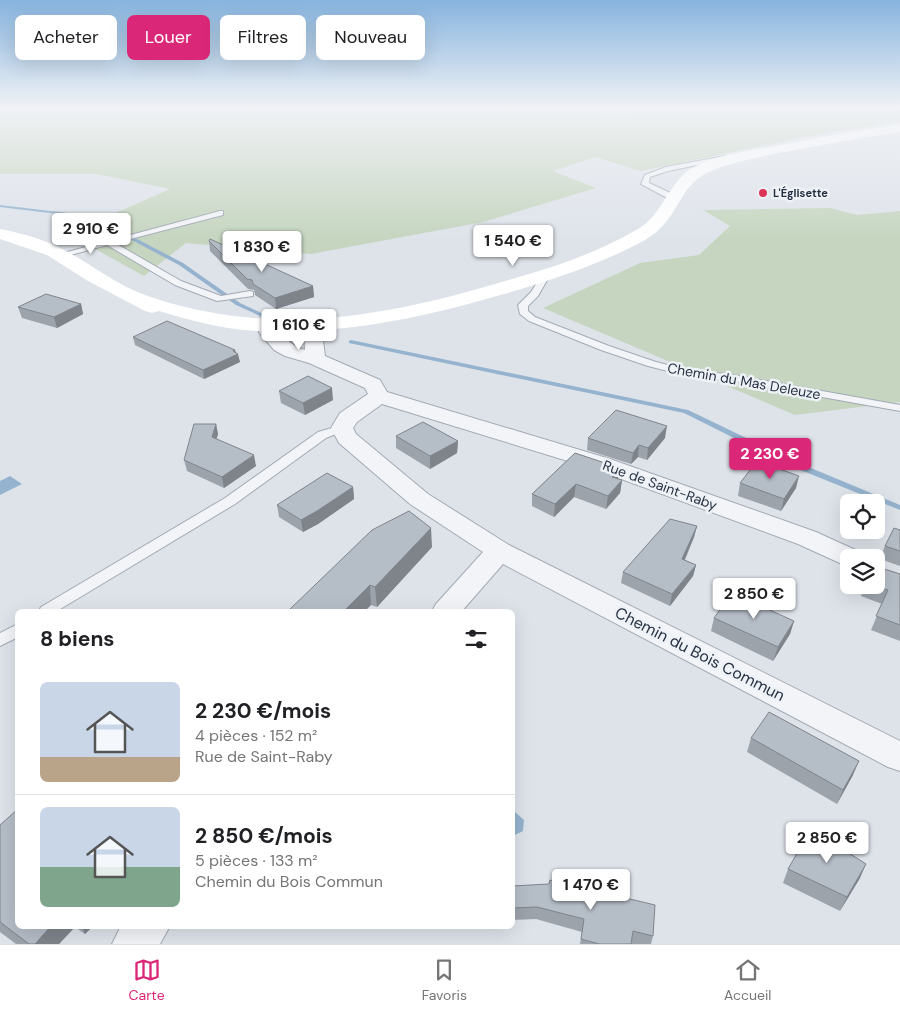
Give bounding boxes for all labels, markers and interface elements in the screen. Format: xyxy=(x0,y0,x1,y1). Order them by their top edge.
chip: Acheter xyxy=(15,15,117,60)
chip: Louer xyxy=(127,15,210,60)
chip: Filtres xyxy=(220,15,306,60)
chip: Nouveau xyxy=(316,15,425,60)
place label: L'Églisette xyxy=(773,186,828,200)
marker: L'Églisette xyxy=(757,187,769,199)
pin: 2 910 € xyxy=(45,212,137,255)
text: 2 910 € xyxy=(63,218,119,239)
pin: 1 540 € xyxy=(467,224,559,267)
pin: 1 830 € xyxy=(216,230,308,273)
text: 1 540 € xyxy=(484,230,542,251)
text: 1 830 € xyxy=(233,236,291,257)
pin: 1 610 € xyxy=(253,308,345,351)
text: 1 610 € xyxy=(272,314,326,335)
street label: Chemin du Mas Deleuze xyxy=(666,359,822,403)
pin: 2 230 € xyxy=(724,438,816,480)
text: 2 230 € xyxy=(740,443,800,464)
street label: Rue de Saint-Raby xyxy=(600,456,720,514)
map controls xyxy=(840,494,885,594)
button: locate xyxy=(840,494,885,539)
button: layers xyxy=(840,549,885,594)
pin: 2 850 € xyxy=(708,578,800,620)
text: 2 850 € xyxy=(724,583,784,604)
street label: Chemin du Bois Commun xyxy=(612,602,788,706)
text: 8 biens xyxy=(40,625,115,653)
icon: filters xyxy=(462,625,490,653)
text: 2 230 €/mois xyxy=(195,697,331,725)
icon: home xyxy=(80,702,140,762)
text: 4 pièces · 152 m² xyxy=(195,725,317,746)
text: Rue de Saint-Raby xyxy=(195,746,333,767)
text: 2 850 €/mois xyxy=(195,822,333,850)
pin: 2 850 € xyxy=(781,822,873,864)
icon: home xyxy=(80,827,140,887)
text: 2 850 € xyxy=(797,827,857,848)
text: 5 pièces · 133 m² xyxy=(195,850,318,871)
pin: 1 470 € xyxy=(545,868,637,911)
text: Chemin du Bois Commun xyxy=(195,871,383,892)
text: 1 470 € xyxy=(563,874,619,895)
tab: Carte xyxy=(129,956,165,1004)
tab: Favoris xyxy=(422,956,467,1004)
tab: Accueil xyxy=(724,956,771,1004)

